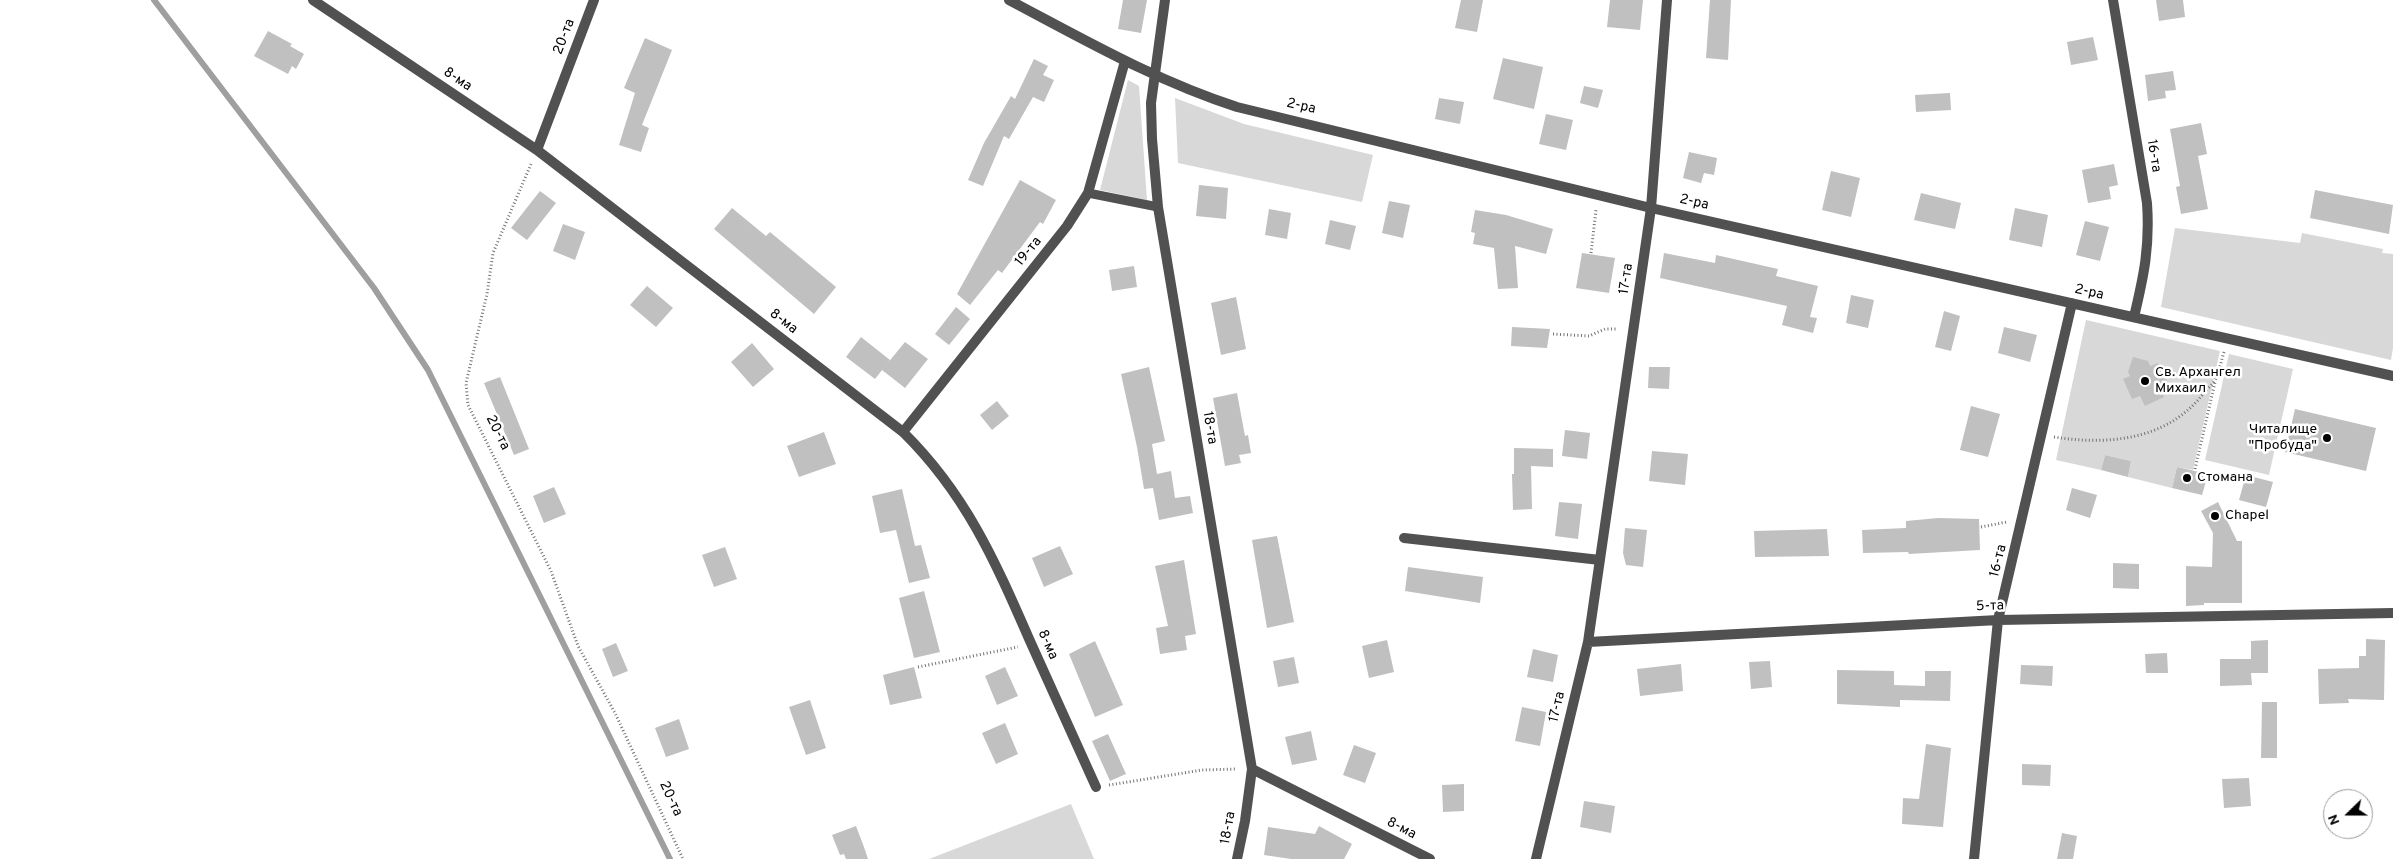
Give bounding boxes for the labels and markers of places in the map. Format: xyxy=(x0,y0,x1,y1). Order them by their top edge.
place label: Св. Архангел Михаил xyxy=(2155,365,2241,398)
marker: Св. Архангел Михаил xyxy=(2139,375,2151,387)
place label: Читалище "Пробуда" xyxy=(2248,422,2317,454)
marker: Читалище "Пробуда" xyxy=(2321,432,2333,444)
place label: Стомана xyxy=(2197,470,2253,486)
marker: Стомана xyxy=(2181,472,2193,484)
place label: Chapel xyxy=(2225,508,2269,524)
marker: Chapel xyxy=(2209,510,2221,522)

